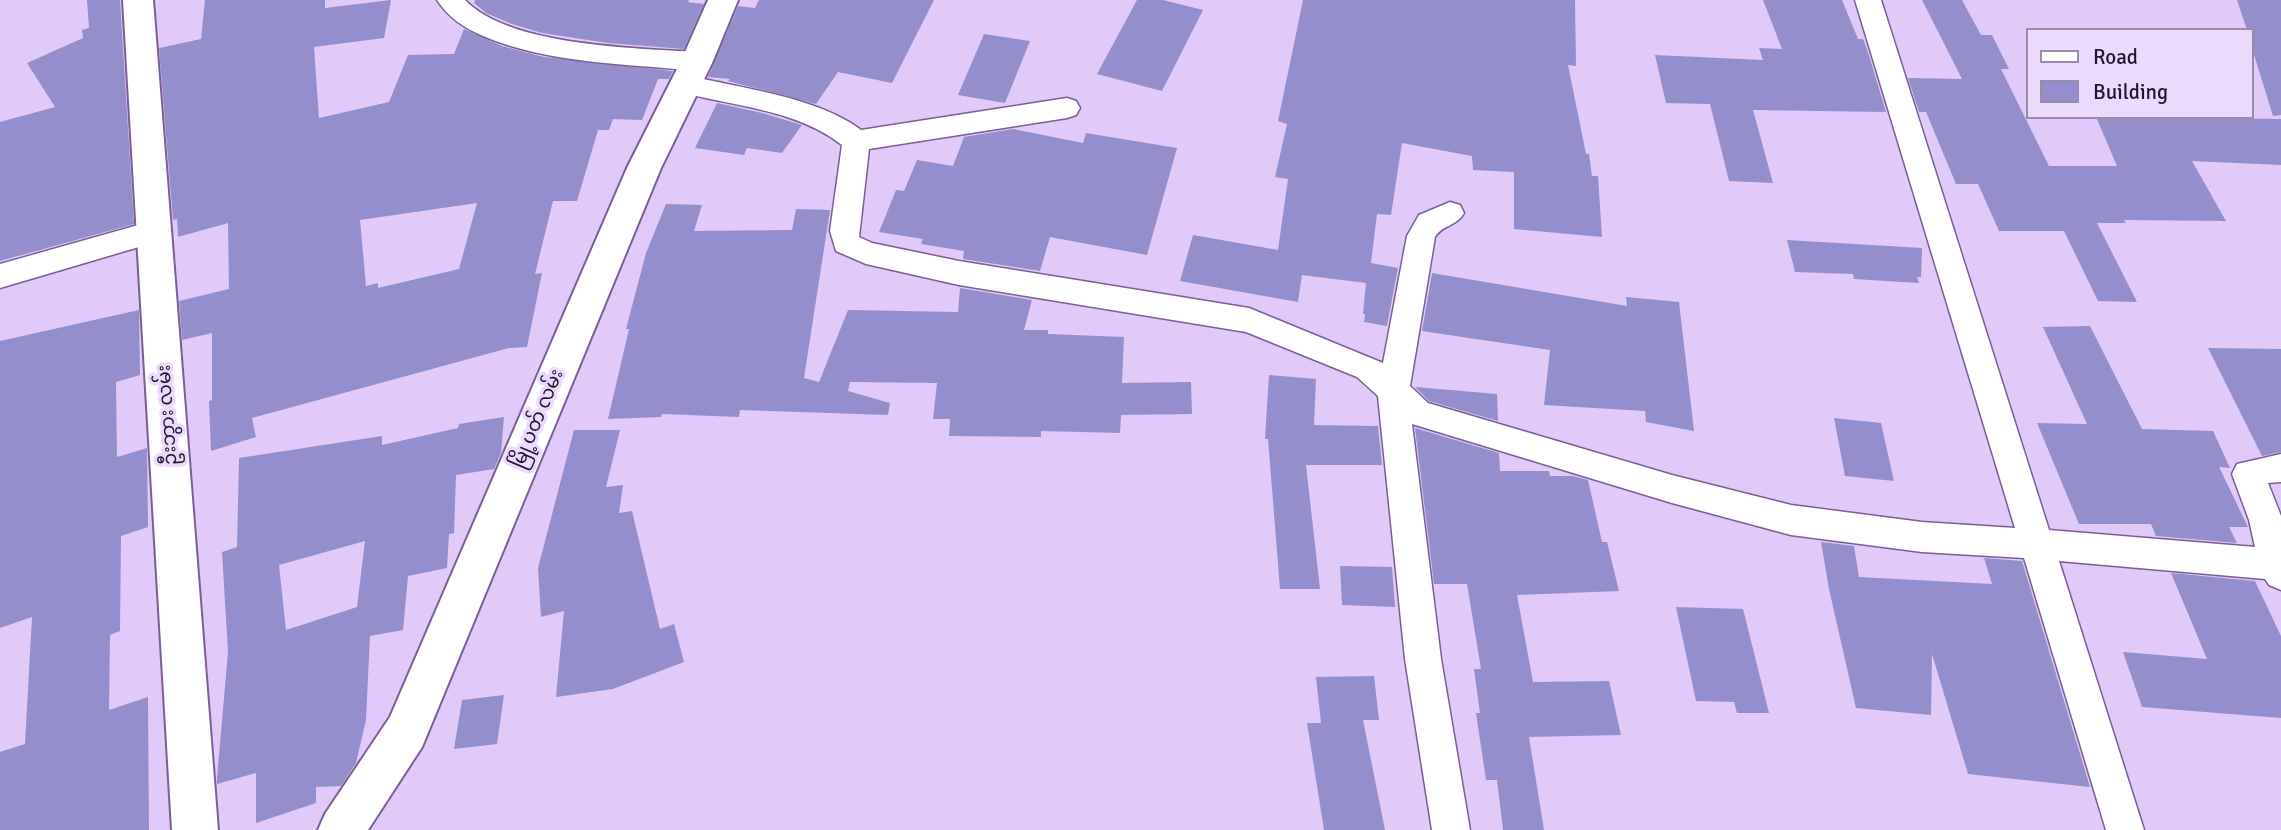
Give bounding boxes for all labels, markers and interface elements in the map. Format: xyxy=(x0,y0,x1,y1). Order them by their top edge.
legend xyxy=(2025,28,2253,119)
text: Road xyxy=(2093,44,2138,70)
text: Building xyxy=(2093,79,2168,105)
street label: ဦးဘွား လမ်း xyxy=(153,364,183,466)
street label: မြို့ပတ် လမ်း xyxy=(507,366,569,472)

